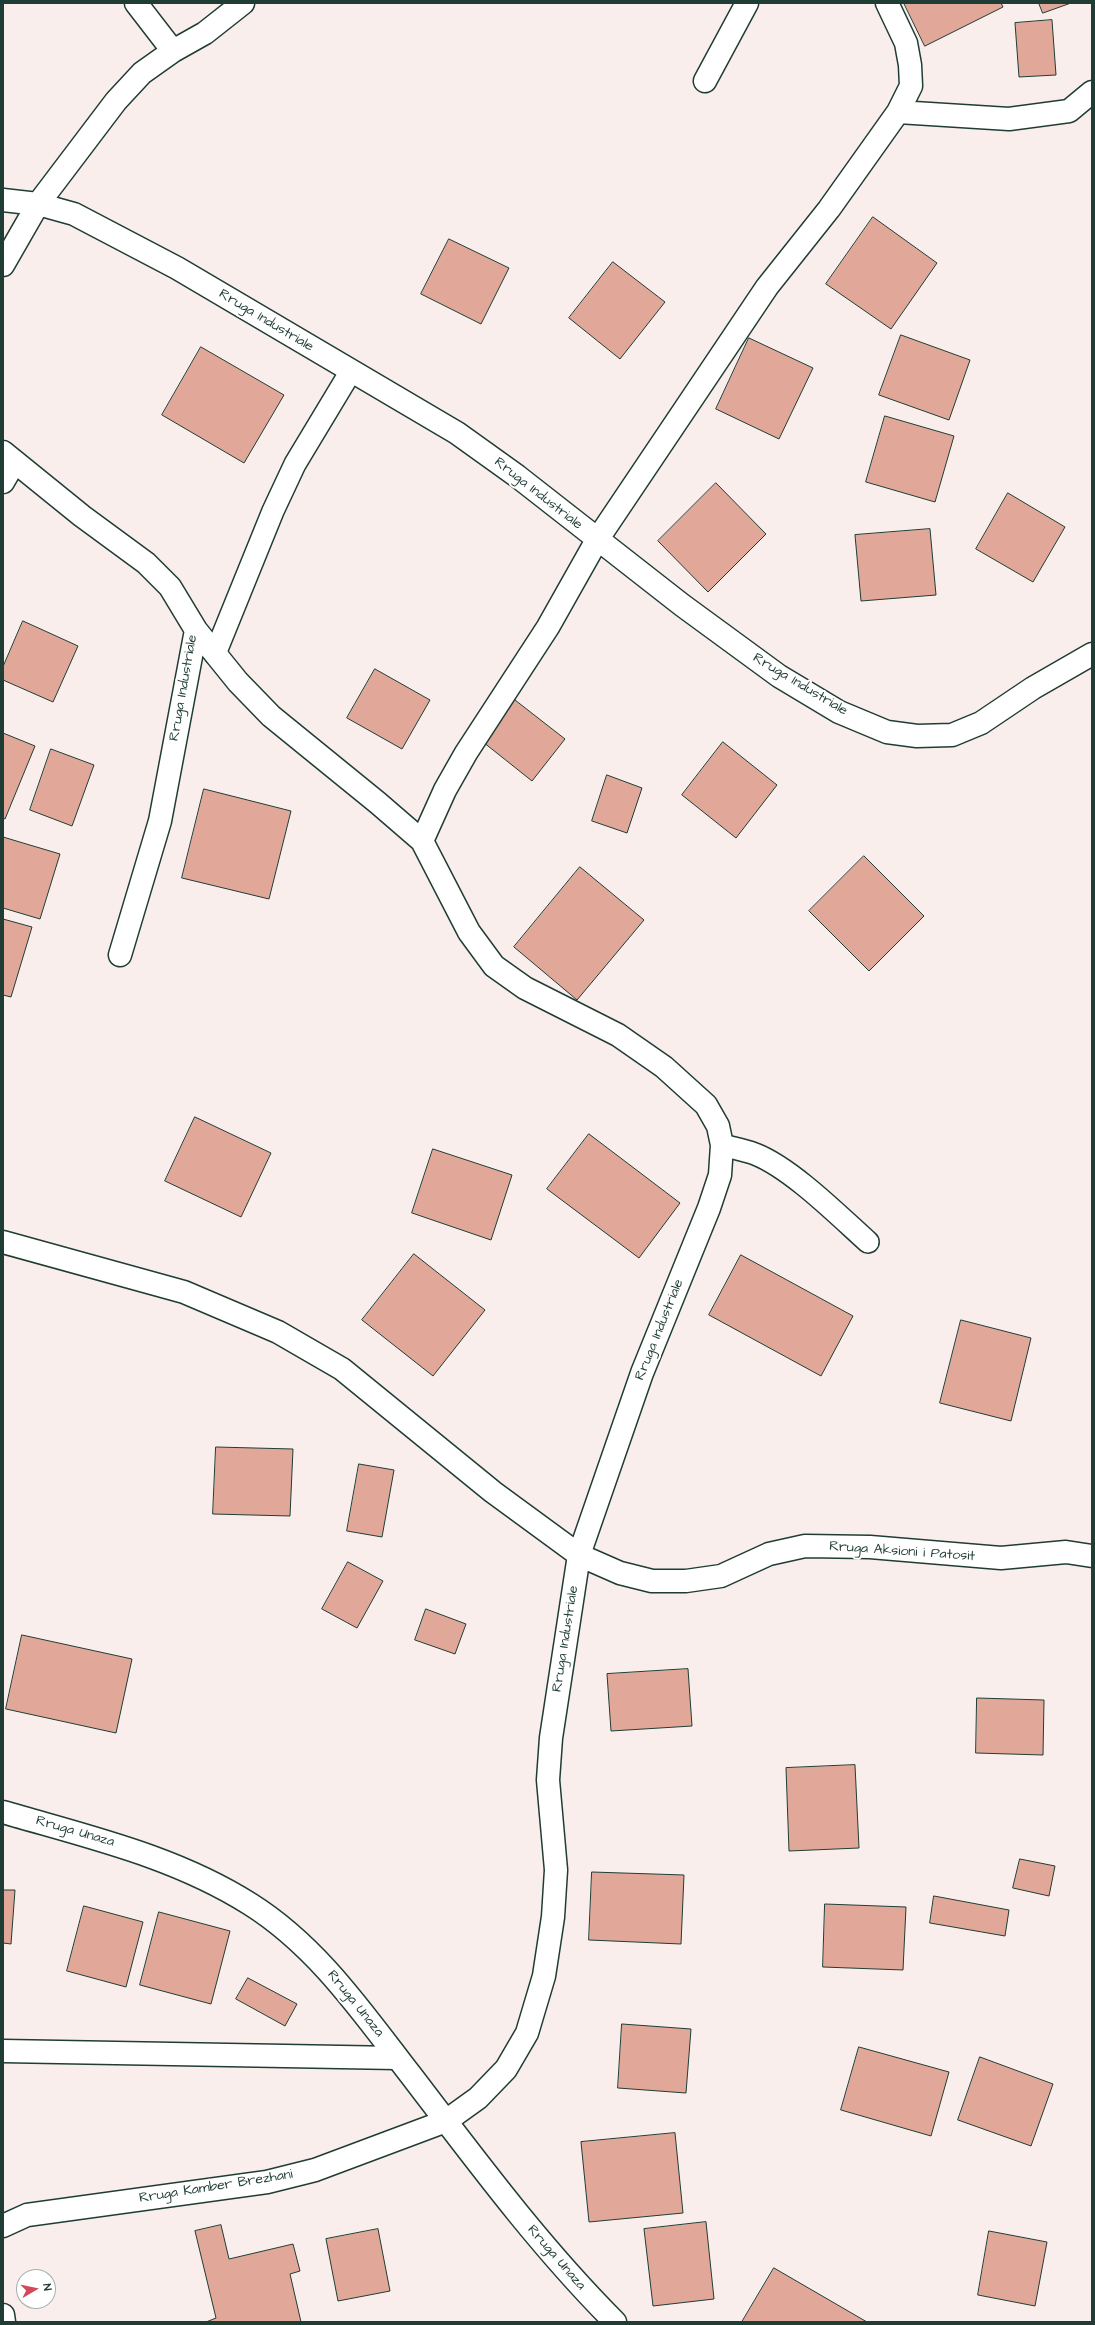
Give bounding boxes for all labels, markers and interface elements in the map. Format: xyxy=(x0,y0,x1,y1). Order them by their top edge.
street label: Rruga Industriale xyxy=(216,286,316,356)
street label: Rruga Industriale xyxy=(490,454,586,534)
street label: Rruga Industriale xyxy=(166,634,202,742)
street label: Rruga Industriale xyxy=(750,650,850,720)
street label: Rruga Industriale xyxy=(632,1277,688,1383)
street label: Rruga Aksioni i Patosit xyxy=(828,1539,976,1565)
street label: Rruga Industriale xyxy=(549,1585,583,1693)
street label: Rruga Unaza xyxy=(34,1813,116,1851)
street label: Rruga Unaza xyxy=(323,1967,387,2041)
street label: Rruga Kamber Brezhani xyxy=(138,2167,294,2207)
street label: Rruga Unaza xyxy=(523,2222,589,2294)
north arrow xyxy=(16,2269,56,2309)
text: N xyxy=(39,2283,55,2292)

